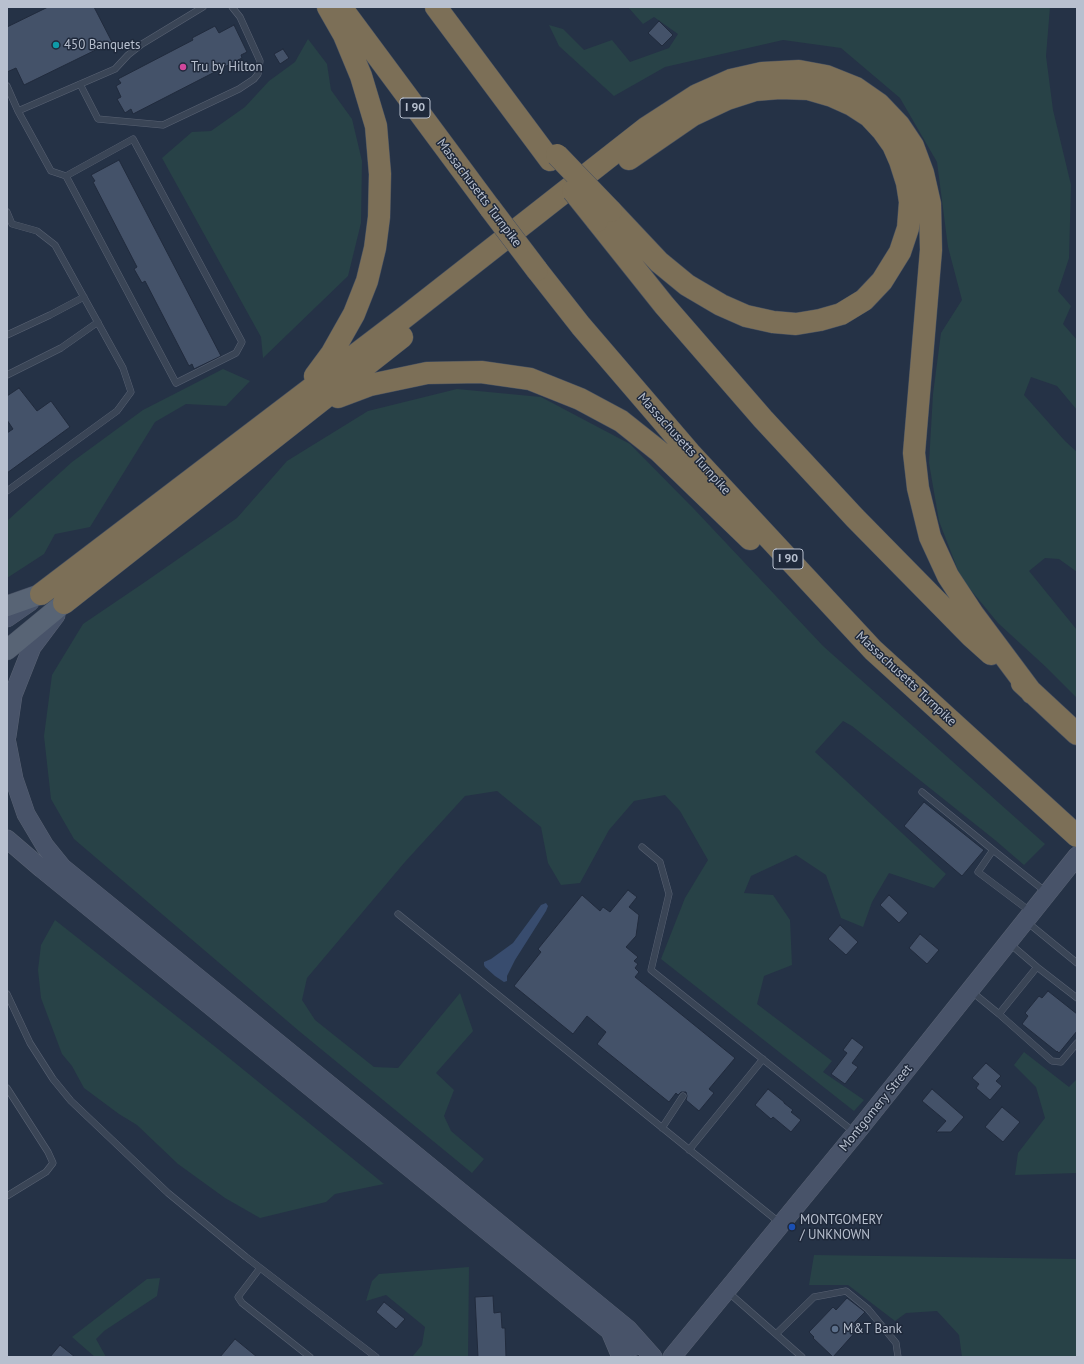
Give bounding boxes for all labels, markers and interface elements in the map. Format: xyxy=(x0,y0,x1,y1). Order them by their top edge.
place label: 450 Banquets xyxy=(64,37,140,53)
marker: 450 Banquets xyxy=(51,40,61,50)
place label: Tru by Hilton xyxy=(191,59,262,75)
marker: Tru by Hilton xyxy=(178,62,188,72)
road number: I 90 xyxy=(400,98,430,118)
street label: Massachusetts Turnpike xyxy=(433,136,525,250)
street label: Massachusetts Turnpike xyxy=(634,390,734,498)
road number: I 90 xyxy=(773,549,803,569)
street label: Massachusetts Turnpike xyxy=(853,628,959,730)
street label: Montgomery Street xyxy=(836,1062,916,1154)
place label: MONTGOMERY / UNKNOWN xyxy=(800,1212,883,1243)
marker: MONTGOMERY / UNKNOWN xyxy=(787,1222,797,1232)
place label: M&T Bank xyxy=(843,1321,902,1337)
marker: M&T Bank xyxy=(830,1324,840,1334)

